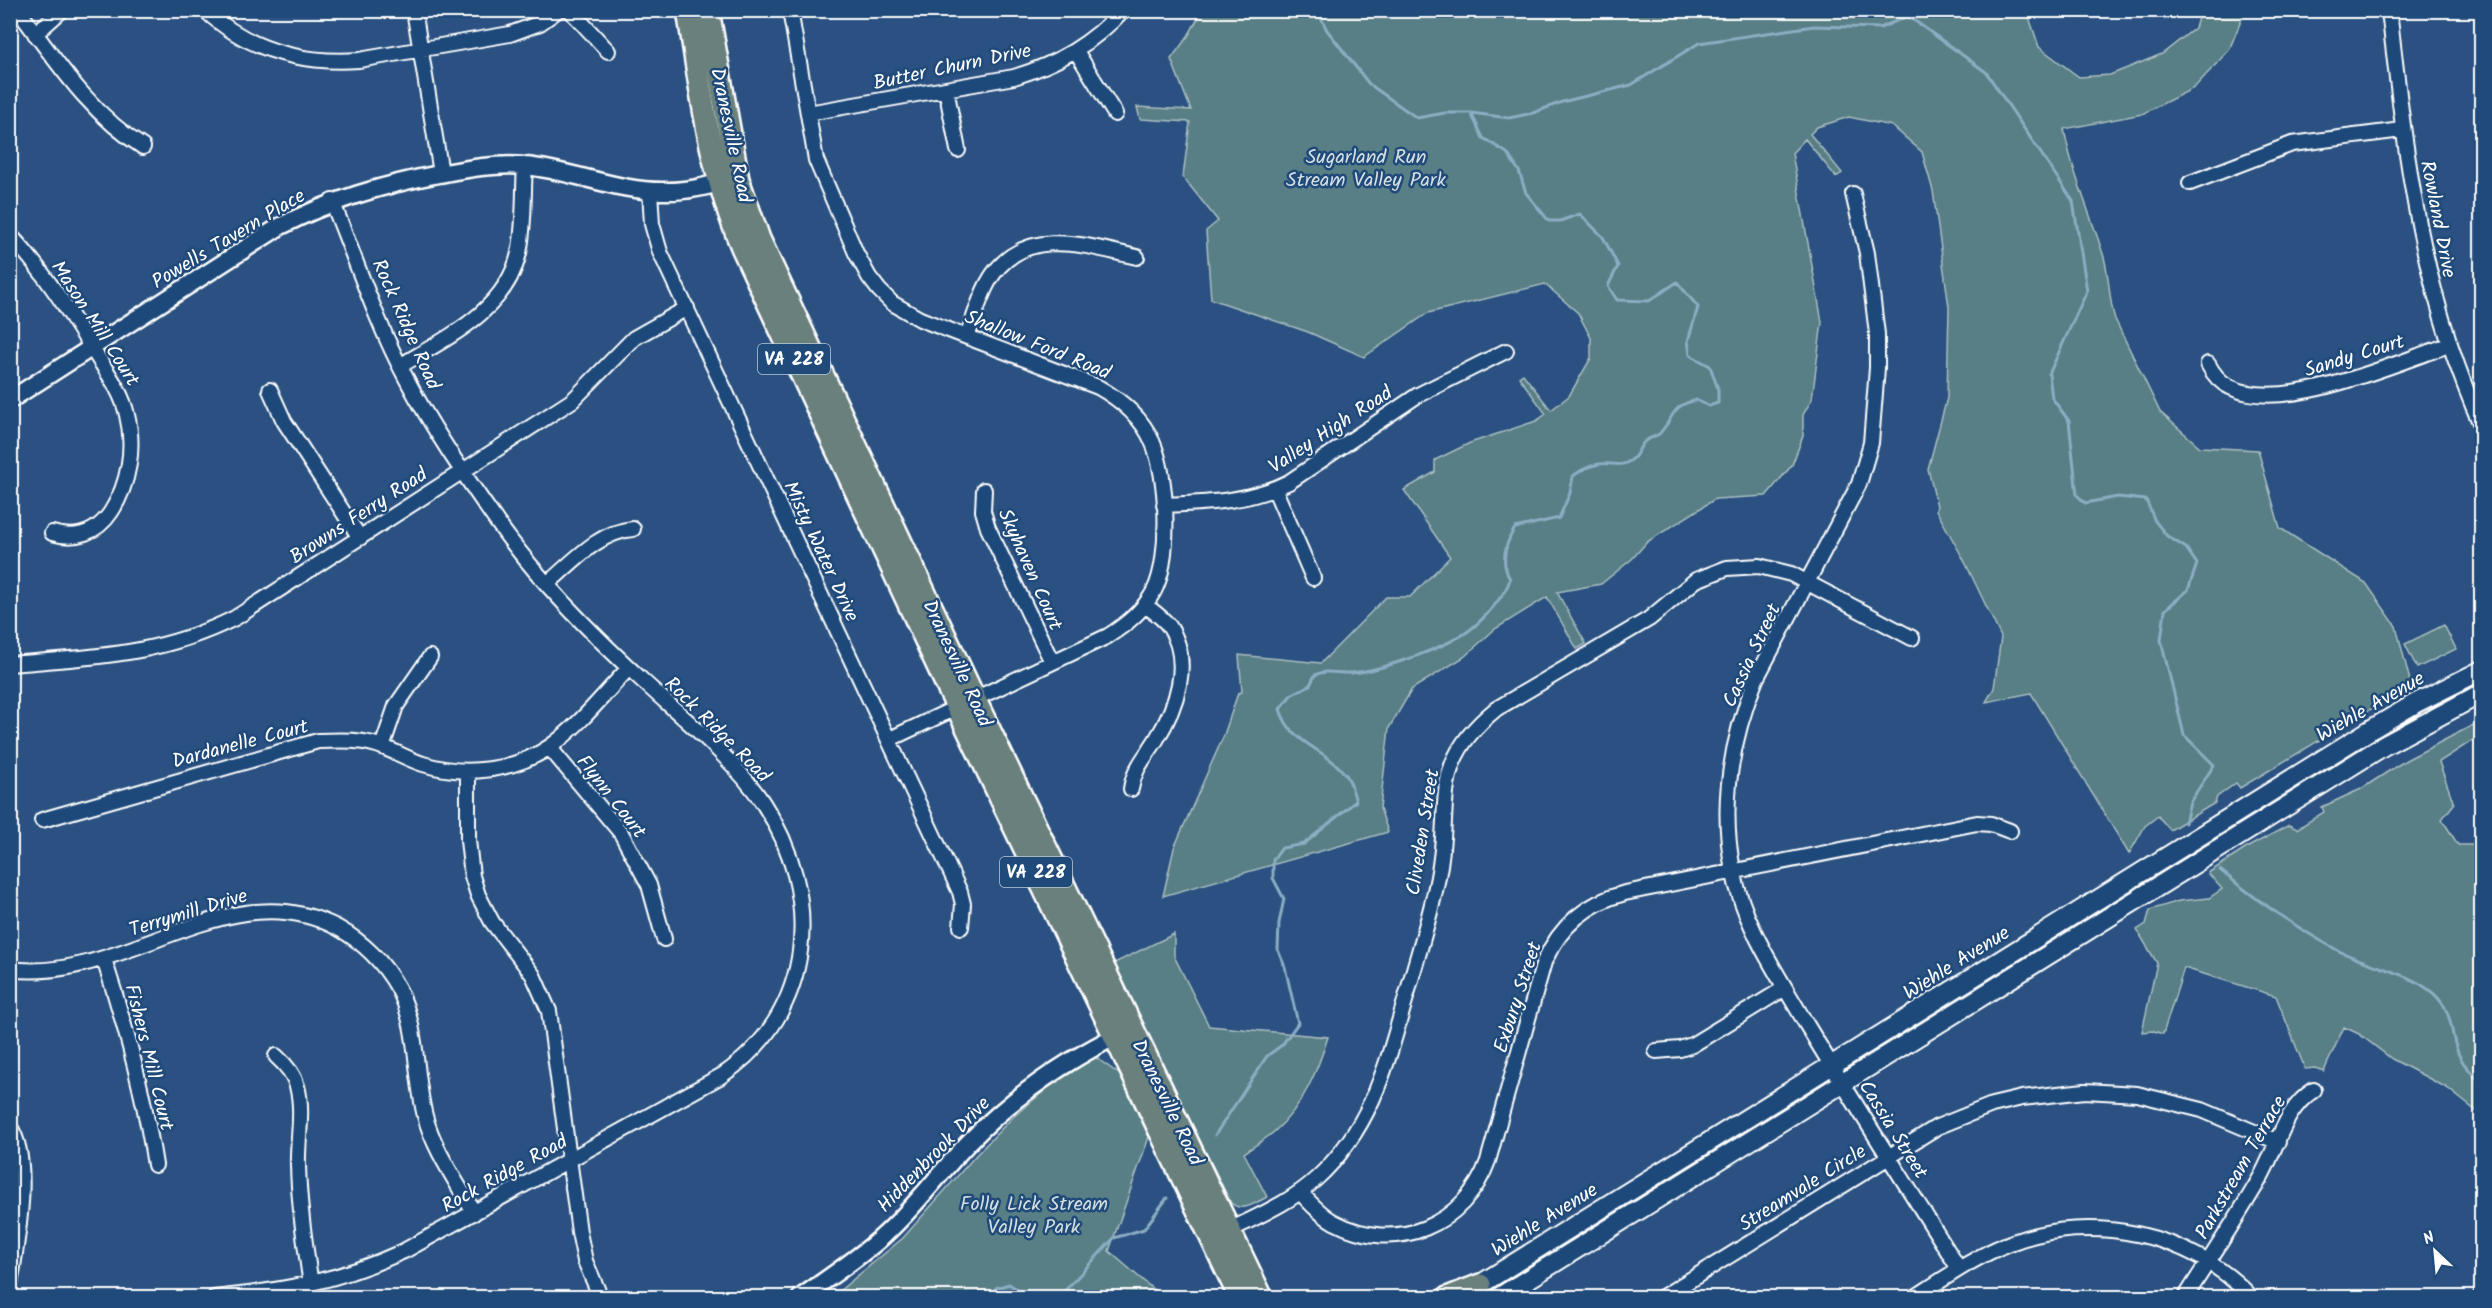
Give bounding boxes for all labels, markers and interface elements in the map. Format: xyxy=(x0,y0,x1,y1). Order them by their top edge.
street label: Butter Churn Drive xyxy=(870,36,1034,100)
street label: Dranesville Road xyxy=(700,65,760,207)
park label: Sugarland Run Stream Valley Park xyxy=(1286,142,1446,197)
street label: Rowland Drive xyxy=(2410,158,2464,281)
street label: Powells Tavern Place xyxy=(146,181,312,298)
street label: Rock Ridge Road xyxy=(362,254,449,396)
street label: Mason Mill Court xyxy=(41,255,147,394)
street label: Shallow Ford Road xyxy=(959,302,1116,390)
street label: Sandy Court xyxy=(2301,326,2409,387)
road number: VA 228 xyxy=(758,344,830,374)
street label: Valley High Road xyxy=(1263,378,1401,483)
street label: Browns Ferry Road xyxy=(284,459,435,573)
street label: Misty Water Drive xyxy=(773,476,867,628)
street label: Skyhaven Court xyxy=(988,504,1070,636)
street label: Dranesville Road xyxy=(913,595,1000,734)
street label: Cassia Street xyxy=(1715,598,1791,713)
street label: Wiehle Avenue xyxy=(2311,664,2431,752)
street label: Rock Ridge Road xyxy=(656,670,778,792)
street label: Dardanelle Court xyxy=(169,711,312,778)
street label: Flynn Court xyxy=(567,748,654,846)
street label: Cliveden Street xyxy=(1398,767,1450,898)
road number: VA 228 xyxy=(1000,857,1072,887)
street label: Terrymill Drive xyxy=(125,881,252,947)
street label: Wiehle Avenue xyxy=(1897,918,2017,1009)
street label: Exbury Street xyxy=(1486,938,1552,1057)
street label: Fishers Mill Court xyxy=(114,981,182,1134)
street label: Dranesville Road xyxy=(1122,1034,1211,1172)
street label: Cassia Street xyxy=(1849,1074,1935,1186)
street label: Hiddenbrook Drive xyxy=(870,1090,999,1221)
street label: Parkstream Terrace xyxy=(2187,1090,2296,1246)
street label: Rock Ridge Road xyxy=(436,1126,575,1223)
street label: Streamvale Circle xyxy=(1733,1137,1873,1241)
street label: Wiehle Avenue xyxy=(1485,1175,1605,1266)
park label: Folly Lick Stream Valley Park xyxy=(960,1189,1108,1244)
north arrow xyxy=(2405,1221,2465,1281)
text: N xyxy=(2419,1225,2439,1252)

